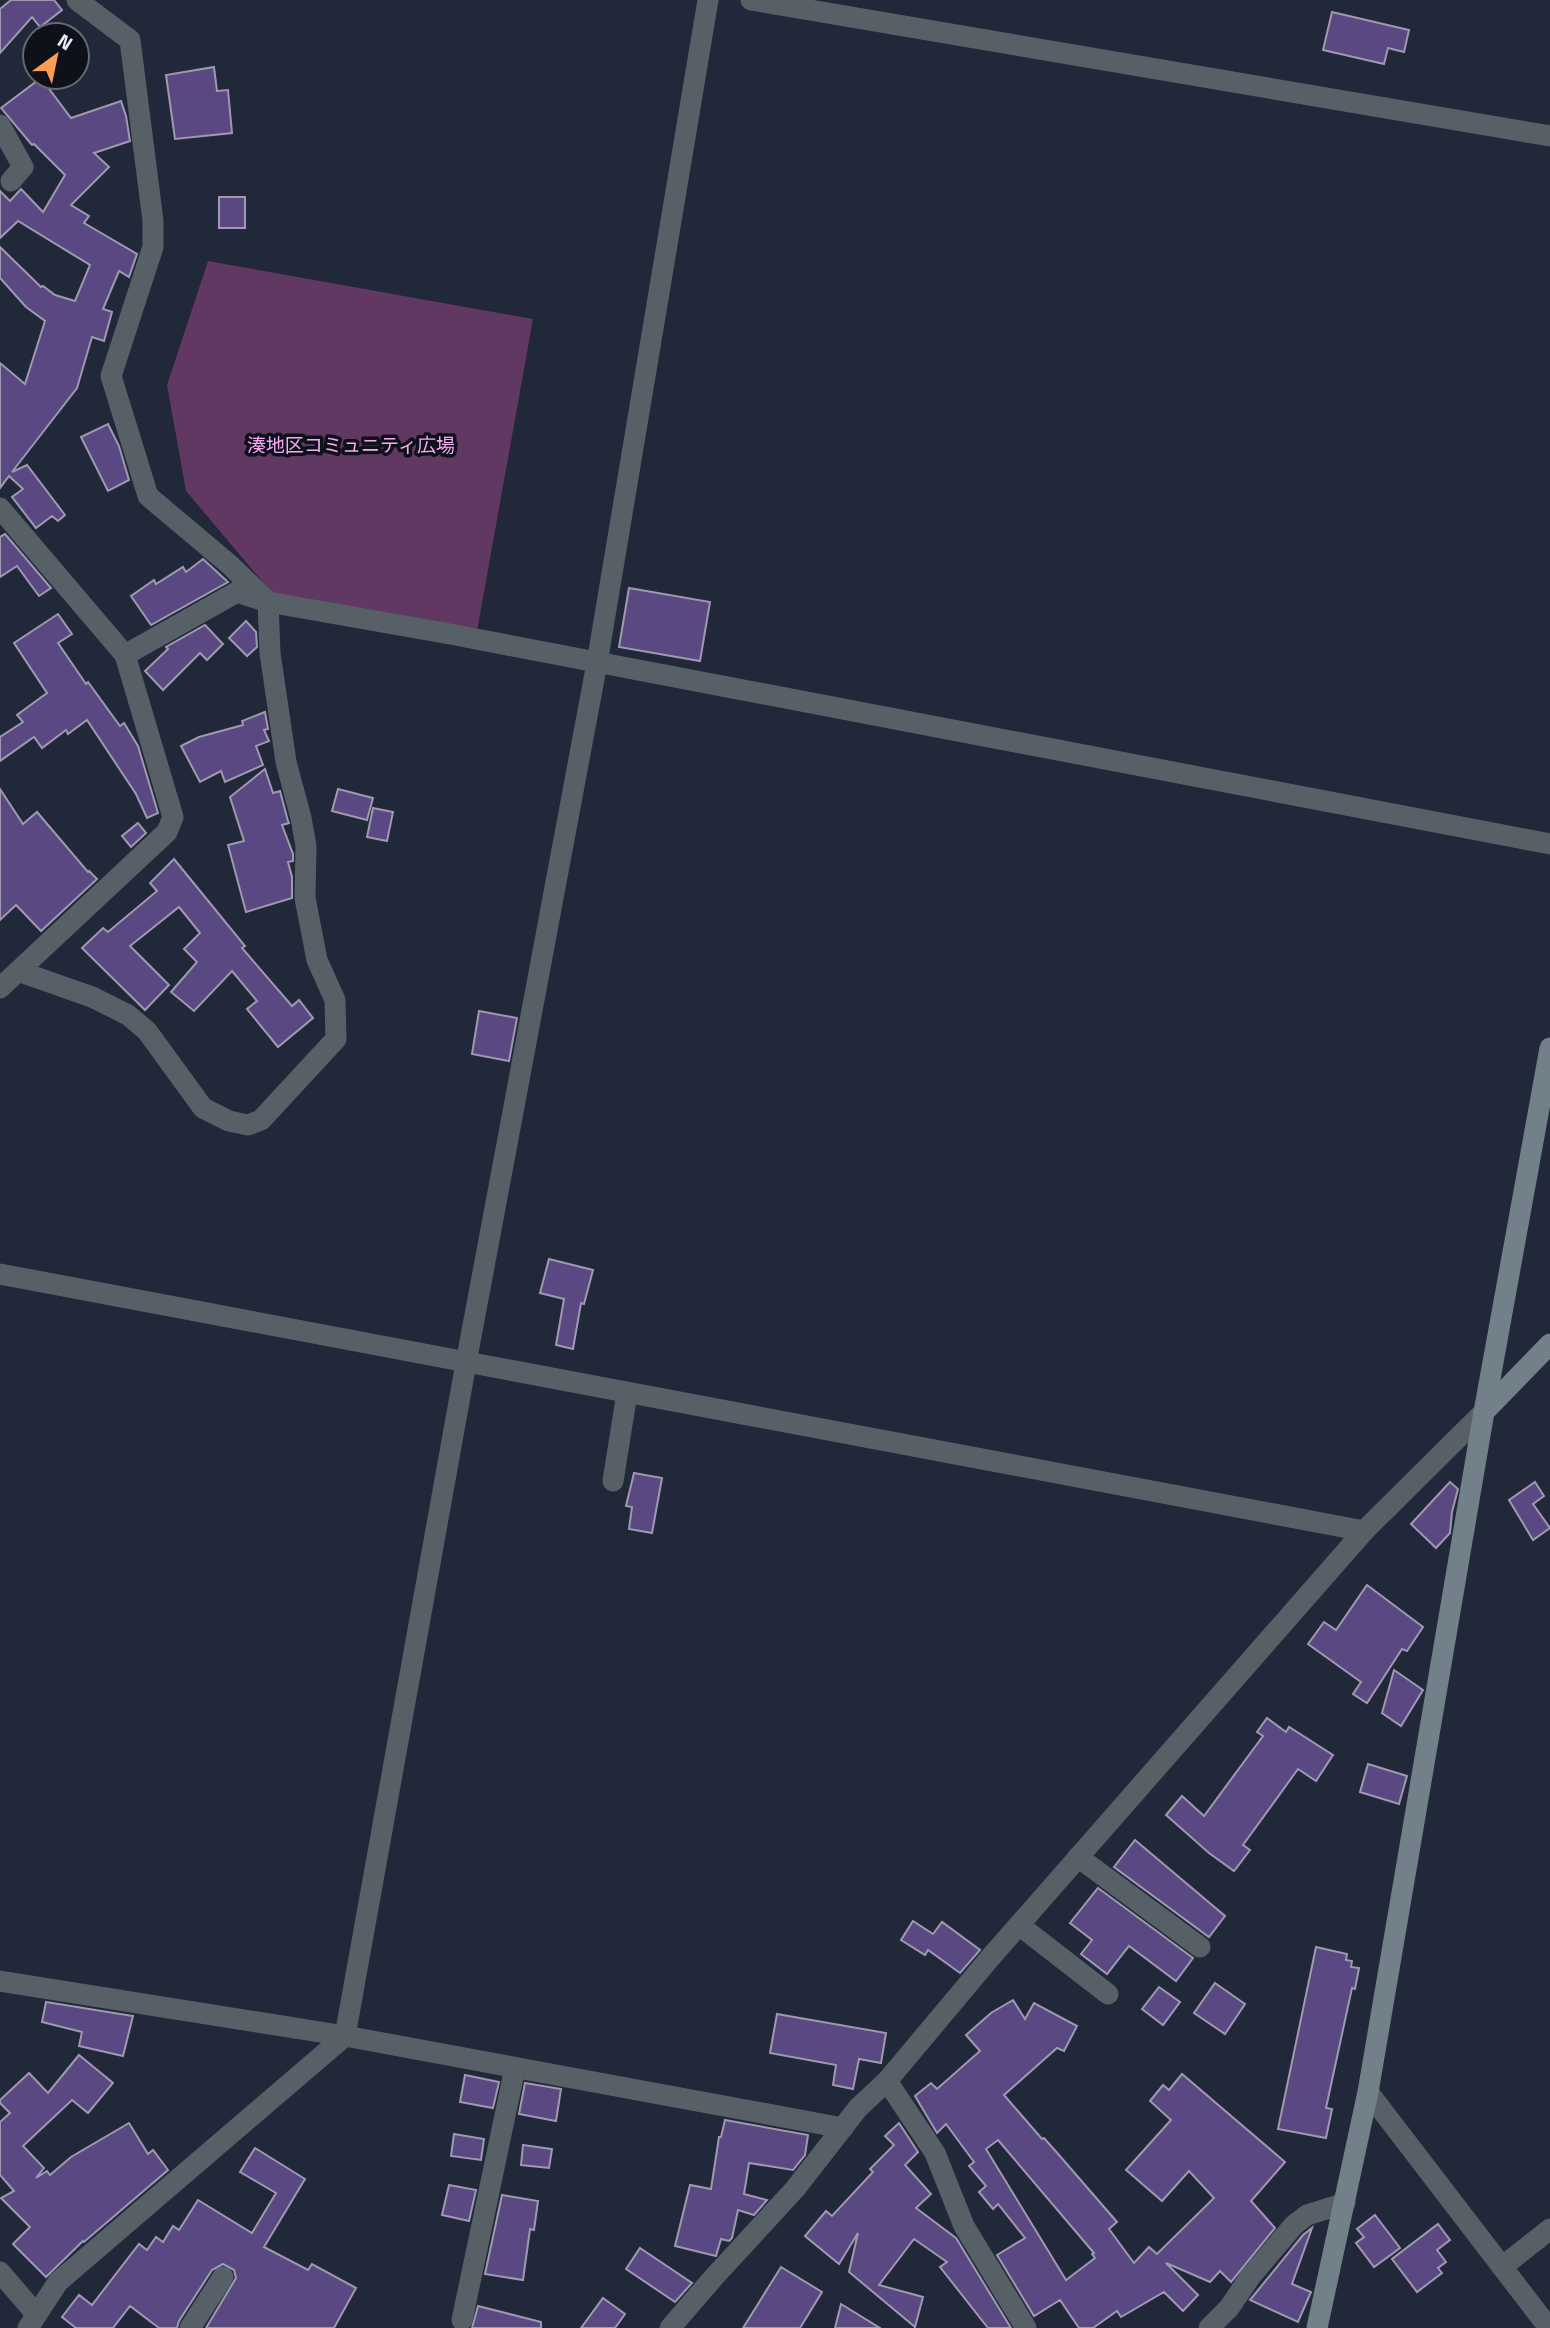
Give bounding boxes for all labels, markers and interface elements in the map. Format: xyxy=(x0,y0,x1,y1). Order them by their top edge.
north arrow xyxy=(21,21,91,91)
text: N xyxy=(52,26,79,57)
park label: 湊地区コミュニティ広場 xyxy=(247,430,455,459)

